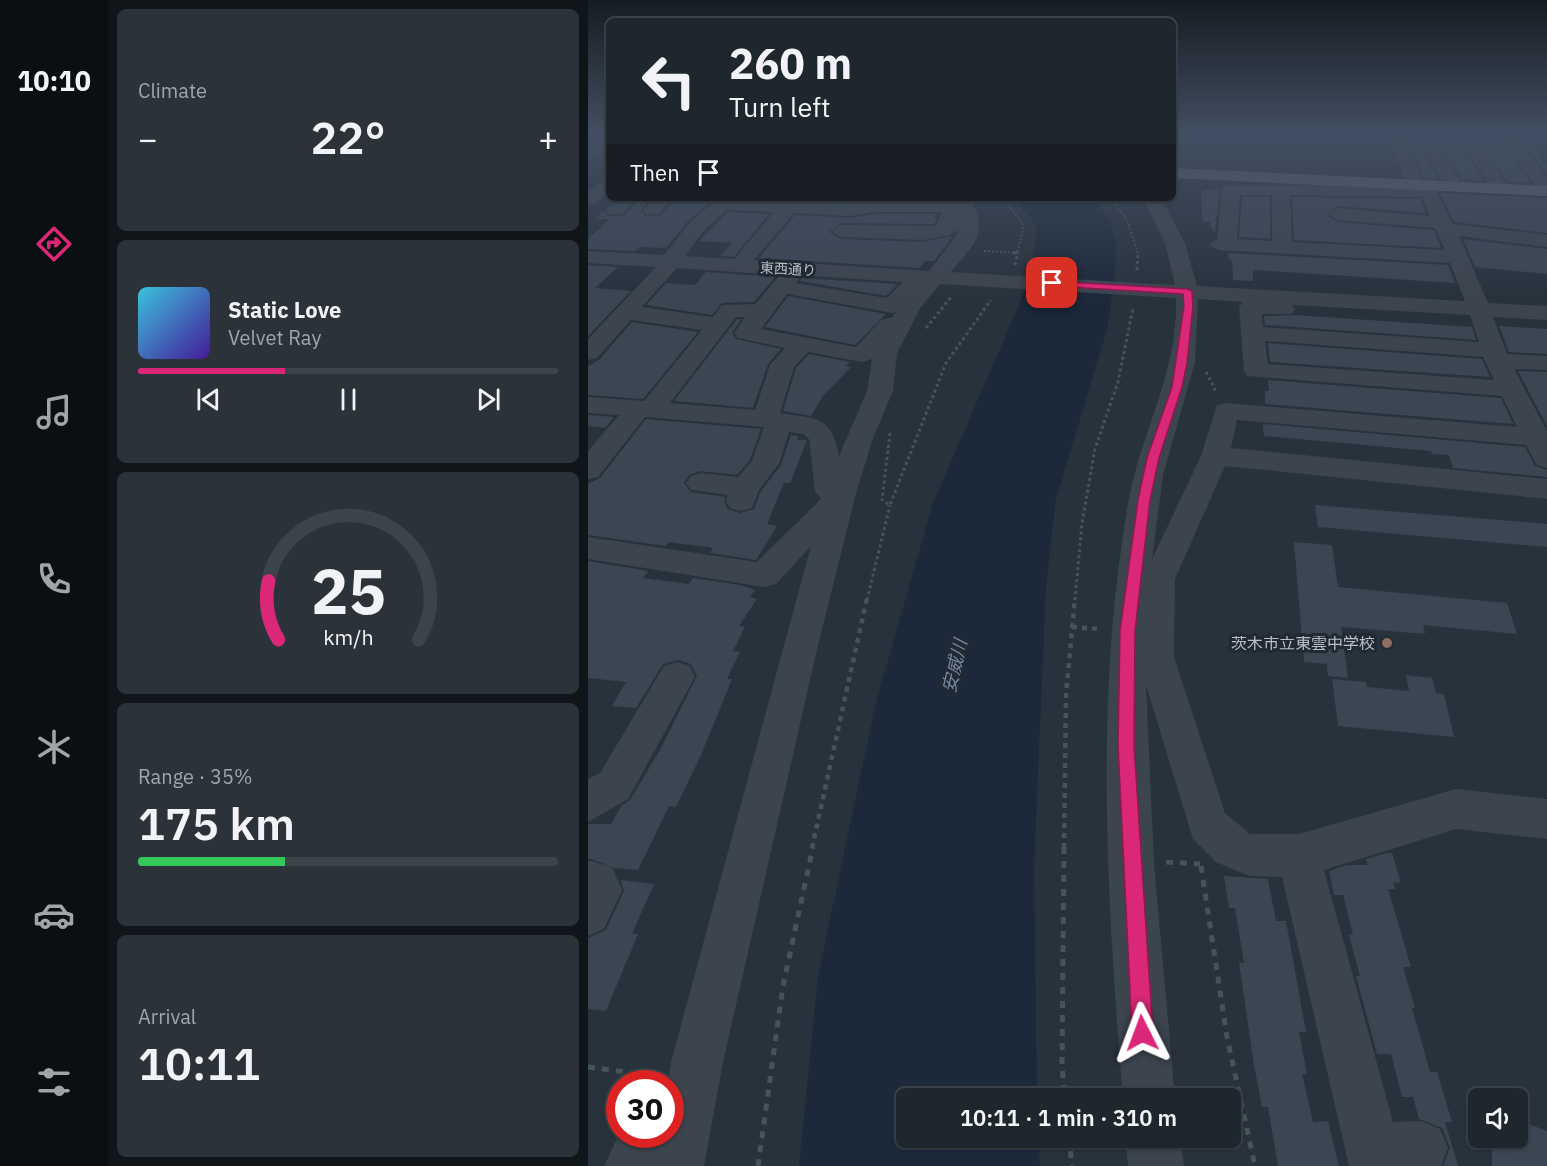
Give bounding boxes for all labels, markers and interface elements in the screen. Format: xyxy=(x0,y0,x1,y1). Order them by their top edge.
text: 260 m xyxy=(729,36,852,91)
icon: left xyxy=(630,42,708,120)
text: 10:10 xyxy=(17,63,91,98)
text: Climate xyxy=(138,77,207,104)
text: Turn left xyxy=(729,89,830,124)
text: 22° xyxy=(310,108,386,166)
text: − xyxy=(138,117,158,160)
text: + xyxy=(538,117,558,160)
icon: arrive xyxy=(692,156,725,189)
text: Then xyxy=(630,158,680,187)
icon: directions xyxy=(33,223,75,265)
pin xyxy=(1026,257,1077,308)
street label: 東西通り xyxy=(760,259,816,279)
icon: arrive xyxy=(1035,266,1068,299)
text: Static Love xyxy=(228,295,341,324)
text: Velvet Ray xyxy=(228,324,321,351)
icon: previous xyxy=(192,383,225,416)
icon: pause xyxy=(332,383,365,416)
icon: next xyxy=(472,383,505,416)
icon: music xyxy=(33,391,75,433)
text: 25 xyxy=(311,550,385,631)
icon: phone xyxy=(33,558,75,600)
text: km/h xyxy=(323,623,373,651)
place label: 茨木市立東雲中学校 xyxy=(1231,633,1375,653)
water label: 安威川 xyxy=(937,635,972,695)
marker: 茨木市立東雲中学校 xyxy=(1380,636,1394,650)
icon: climate xyxy=(33,726,75,768)
text: Range · 35% xyxy=(138,763,253,790)
text: 175 km xyxy=(138,794,295,852)
icon: car xyxy=(33,894,75,936)
position arrow xyxy=(1110,1001,1174,1065)
text: Arrival xyxy=(138,1003,196,1030)
text: 10:11 xyxy=(138,1034,260,1092)
icon: filters xyxy=(33,1061,75,1103)
speed limit sign: 30 xyxy=(606,1070,684,1148)
map controls xyxy=(1468,1088,1528,1148)
button: sound xyxy=(1468,1088,1528,1148)
text: 10:11 · 1 min · 310 m xyxy=(960,1103,1177,1132)

